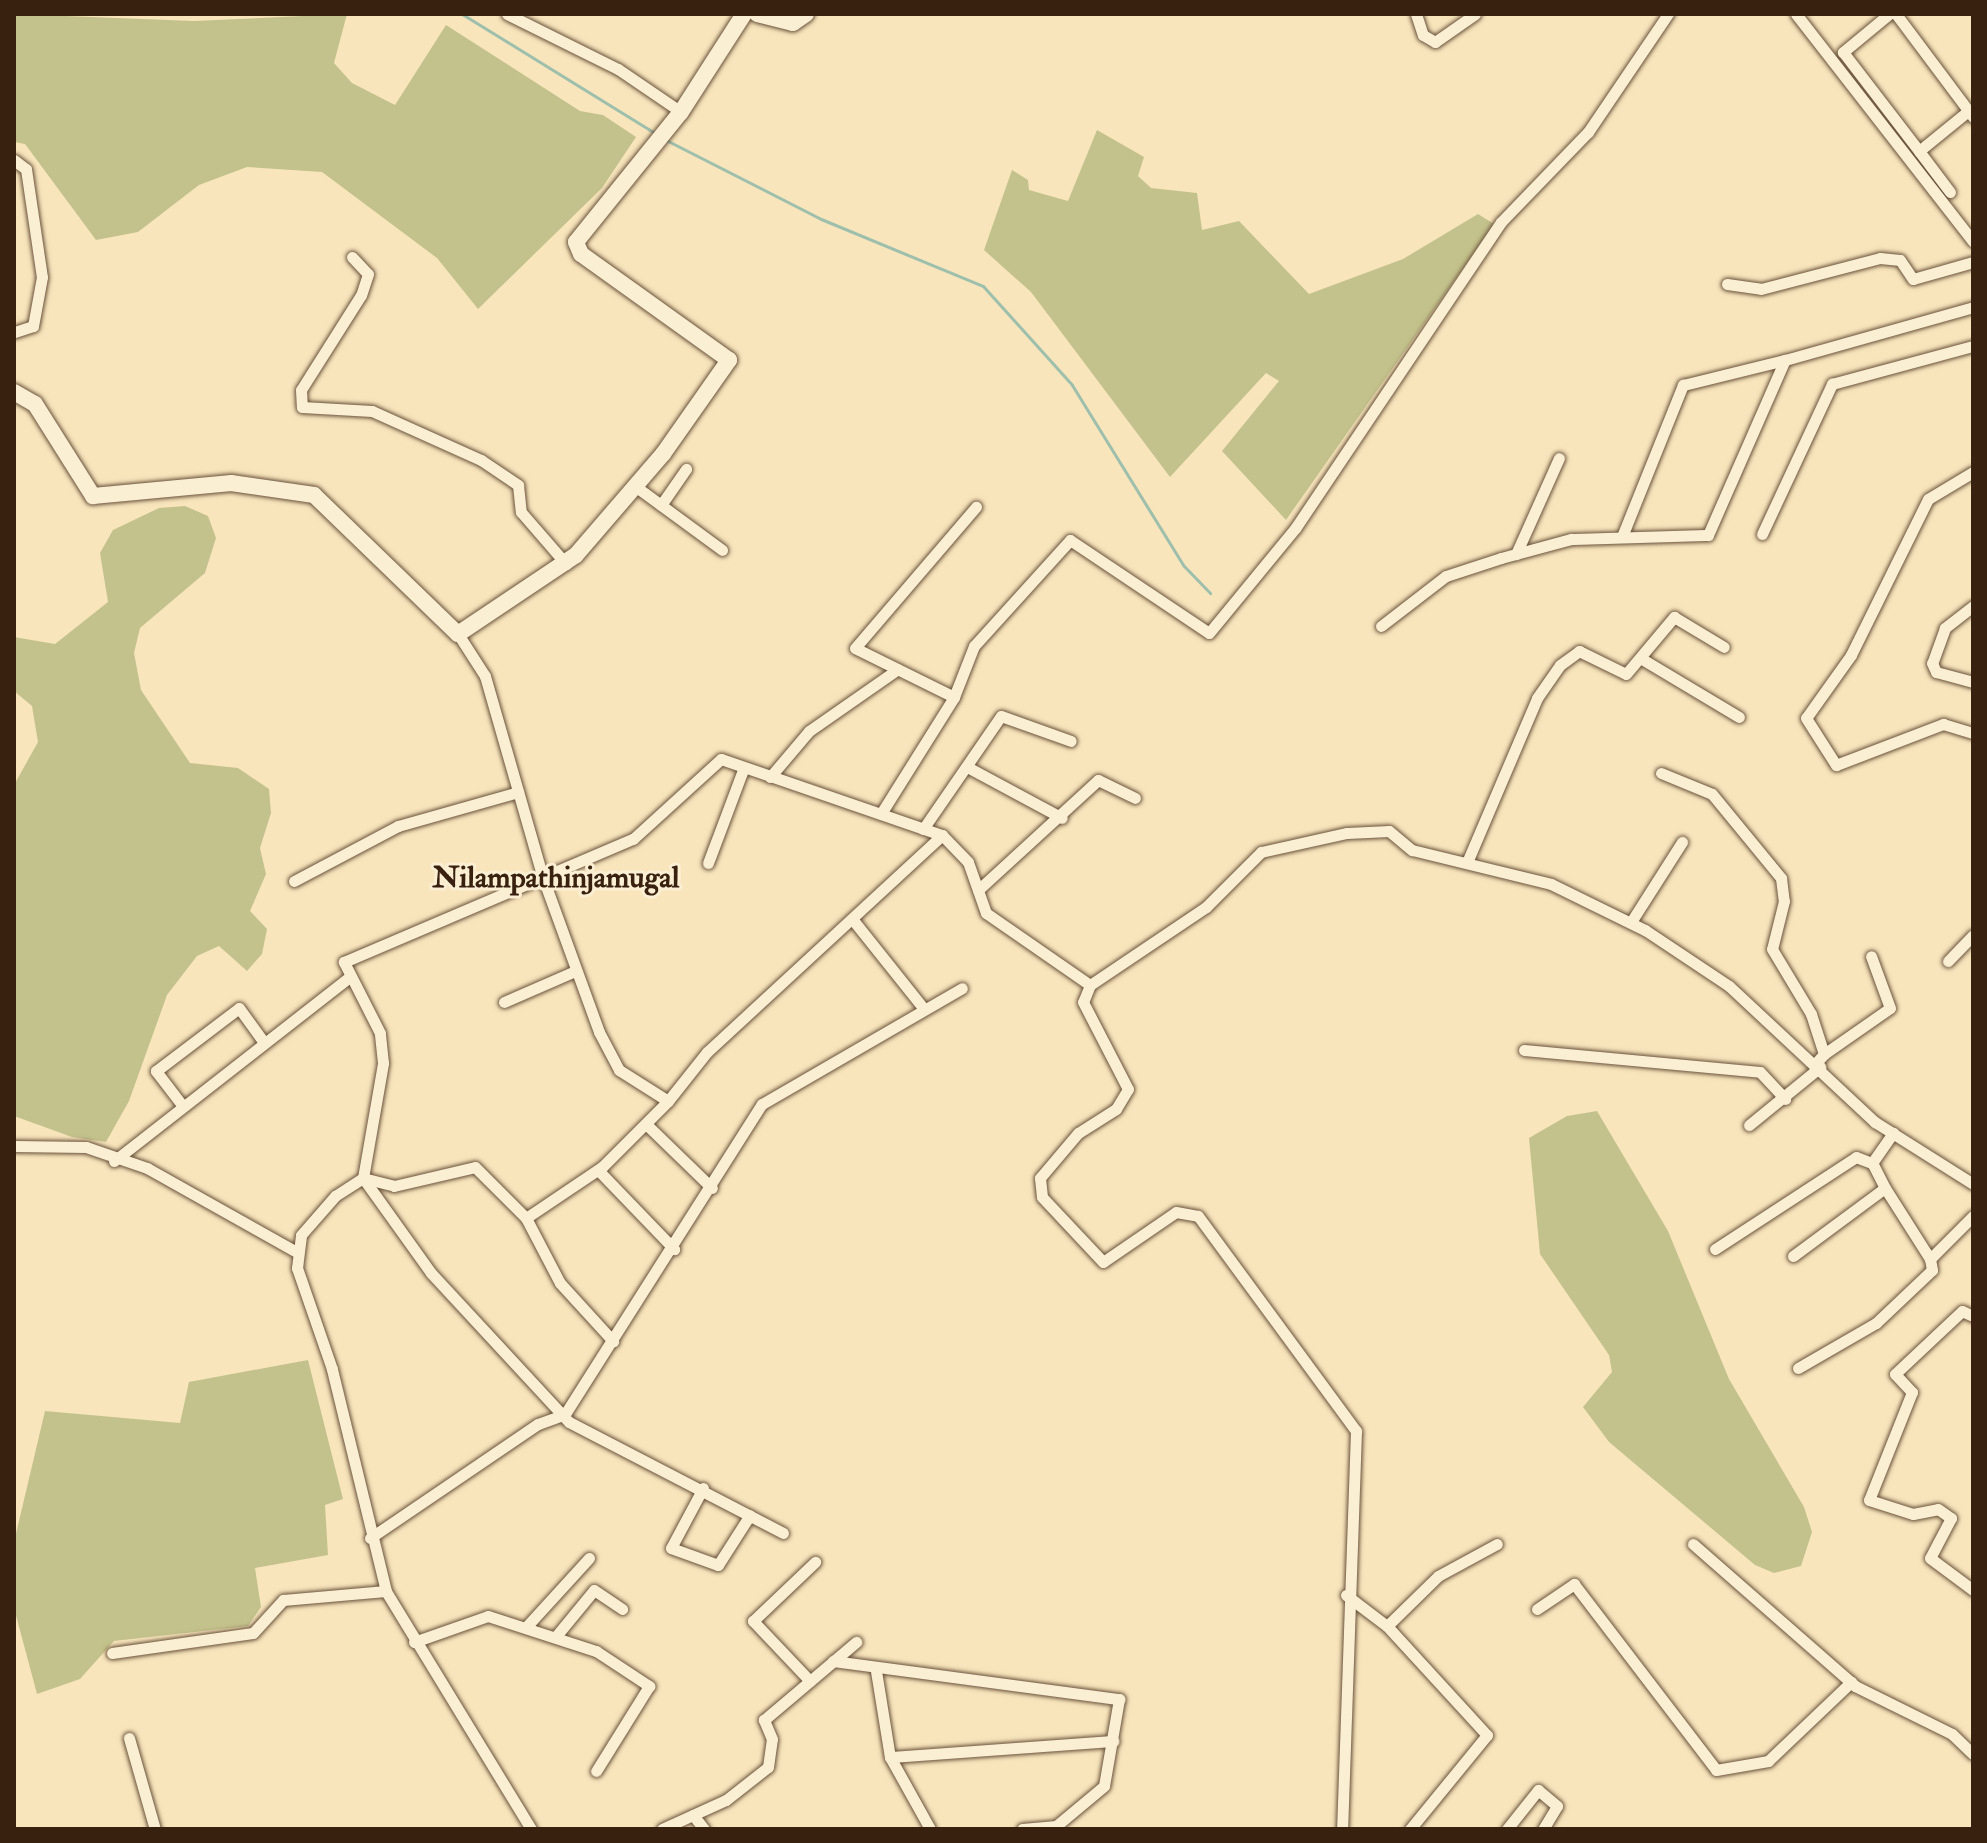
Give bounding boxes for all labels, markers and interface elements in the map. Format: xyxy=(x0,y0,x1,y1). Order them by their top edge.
district label: Nilampathinjamugal xyxy=(433,860,679,896)

